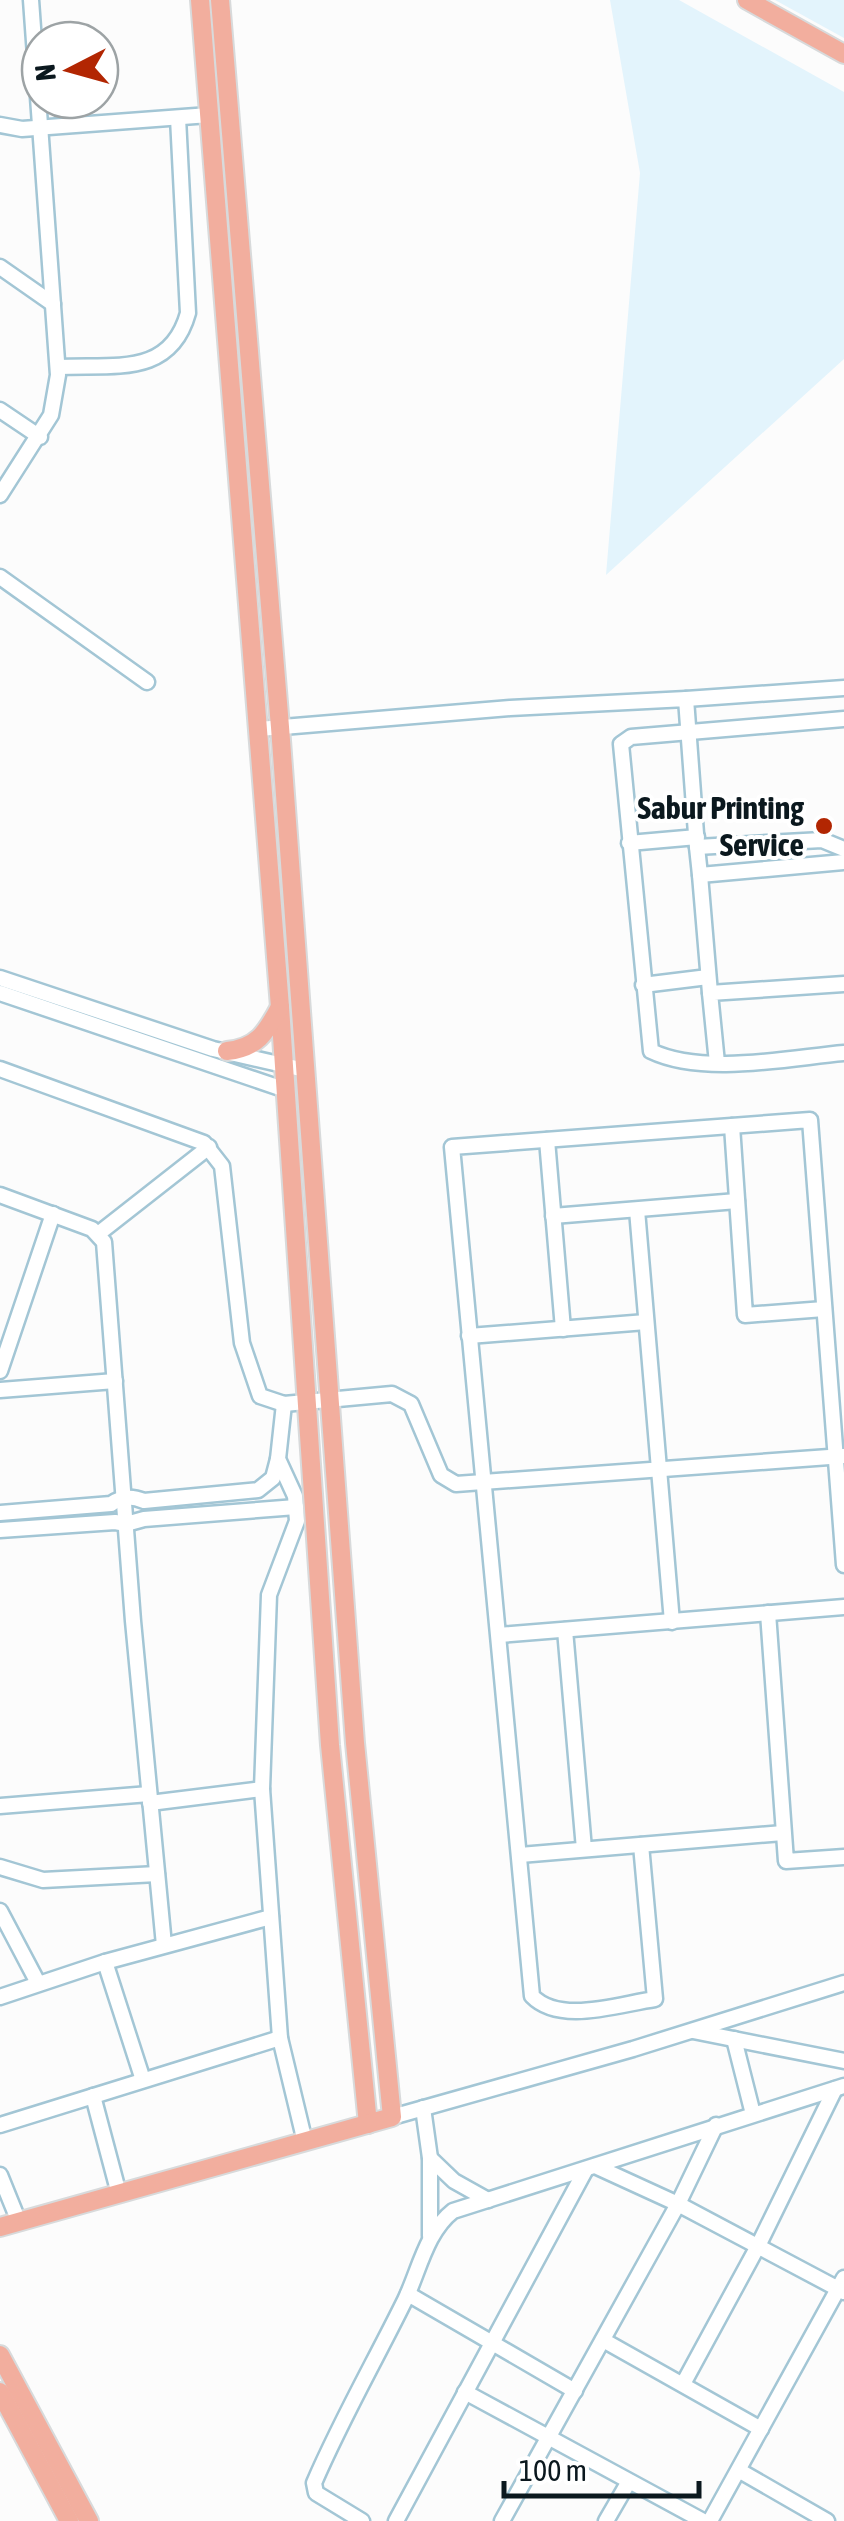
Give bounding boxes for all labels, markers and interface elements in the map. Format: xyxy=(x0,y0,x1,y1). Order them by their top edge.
north arrow xyxy=(20,20,120,120)
text: N xyxy=(28,63,62,83)
place label: Sabur Printing Service xyxy=(637,789,804,863)
marker: Sabur Printing Service xyxy=(813,815,835,837)
scale bar xyxy=(504,2436,699,2498)
text: 100 m xyxy=(519,2453,587,2487)

